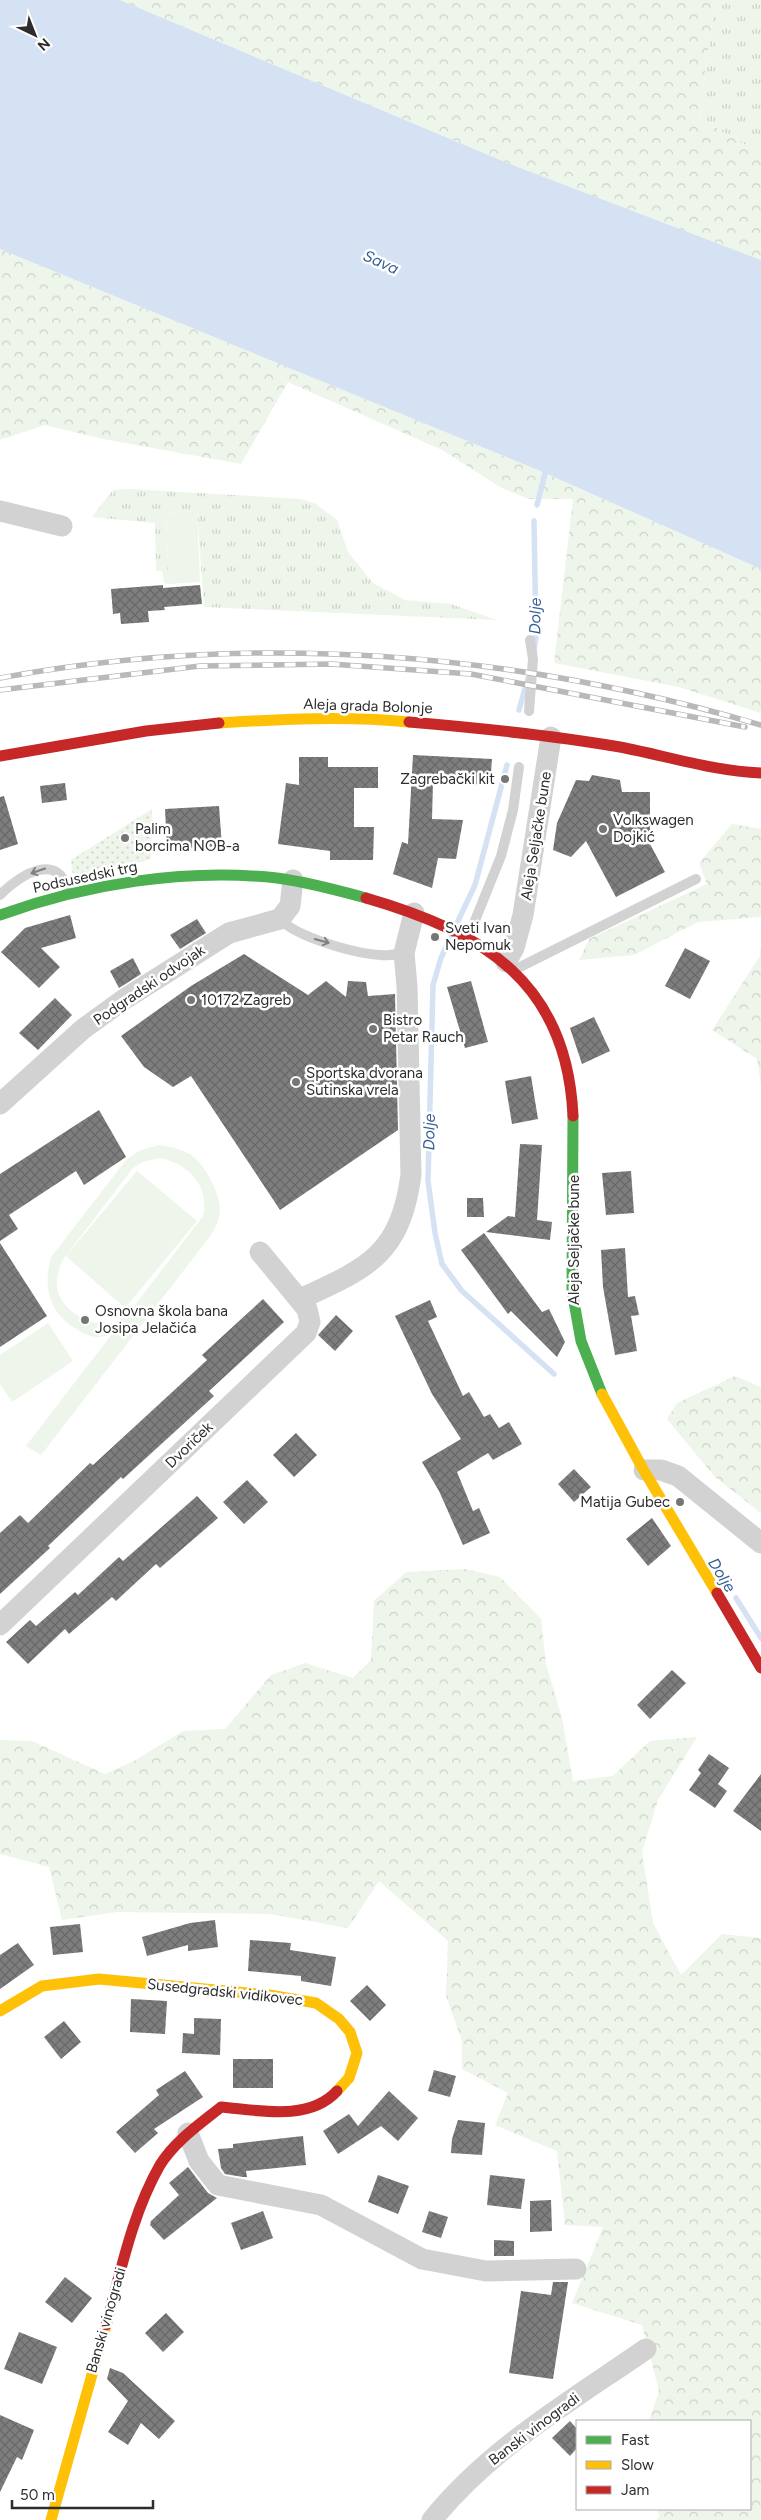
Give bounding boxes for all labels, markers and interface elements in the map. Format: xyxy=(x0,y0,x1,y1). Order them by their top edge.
north arrow xyxy=(10,10,60,60)
text: N xyxy=(34,34,53,54)
water label: Sava xyxy=(360,246,402,278)
water label: Dolje xyxy=(525,597,545,635)
street label: Aleja grada Bolonje xyxy=(303,695,433,717)
place label: Zagrebački kit xyxy=(400,770,495,788)
street label: Aleja Seljačke bune xyxy=(517,770,555,902)
marker: Zagrebački kit xyxy=(499,773,511,785)
place label: Volkswagen Dojkić xyxy=(613,811,694,846)
place label: Palim borcima NOB-a xyxy=(135,820,240,855)
marker: Volkswagen Dojkić xyxy=(597,823,609,835)
marker: Palim borcima NOB-a xyxy=(119,832,131,844)
street label: Podsusedski trg xyxy=(31,857,139,897)
one-way arrow xyxy=(31,867,47,876)
place label: Sveti Ivan Nepomuk xyxy=(445,919,512,954)
marker: Sveti Ivan Nepomuk xyxy=(429,931,441,943)
one-way arrow xyxy=(314,936,330,946)
street label: Podgradski odvojak xyxy=(90,941,209,1029)
place label: 10172 Zagreb xyxy=(201,991,291,1009)
marker: 10172 Zagreb xyxy=(185,994,197,1006)
place label: Bistro Petar Rauch xyxy=(383,1011,464,1046)
marker: Bistro Petar Rauch xyxy=(367,1023,379,1035)
place label: Sportska dvorana Sutinska vrela xyxy=(306,1064,423,1099)
marker: Sportska dvorana Sutinska vrela xyxy=(290,1076,302,1088)
water label: Dolje xyxy=(419,1113,439,1151)
street label: Aleja Seljačke bune xyxy=(565,1175,583,1305)
place label: Osnovna škola bana Josipa Jelačića xyxy=(95,1302,228,1337)
marker: Osnovna škola bana Josipa Jelačića xyxy=(79,1314,91,1326)
street label: Dvoriček xyxy=(162,1418,217,1472)
place label: Matija Gubec xyxy=(580,1493,670,1511)
marker: Matija Gubec xyxy=(674,1496,686,1508)
water label: Dolje xyxy=(704,1554,740,1596)
street label: Susedgradski vidikovec xyxy=(146,1975,304,2009)
street label: Banski vinogradi xyxy=(82,2265,130,2375)
street label: Banski vinogradi xyxy=(485,2389,583,2469)
legend xyxy=(576,2420,751,2510)
text: Fast xyxy=(621,2431,650,2449)
text: Slow xyxy=(621,2456,654,2474)
scale bar xyxy=(12,2478,154,2510)
text: Jam xyxy=(621,2481,649,2499)
text: 50 m xyxy=(20,2486,55,2504)

